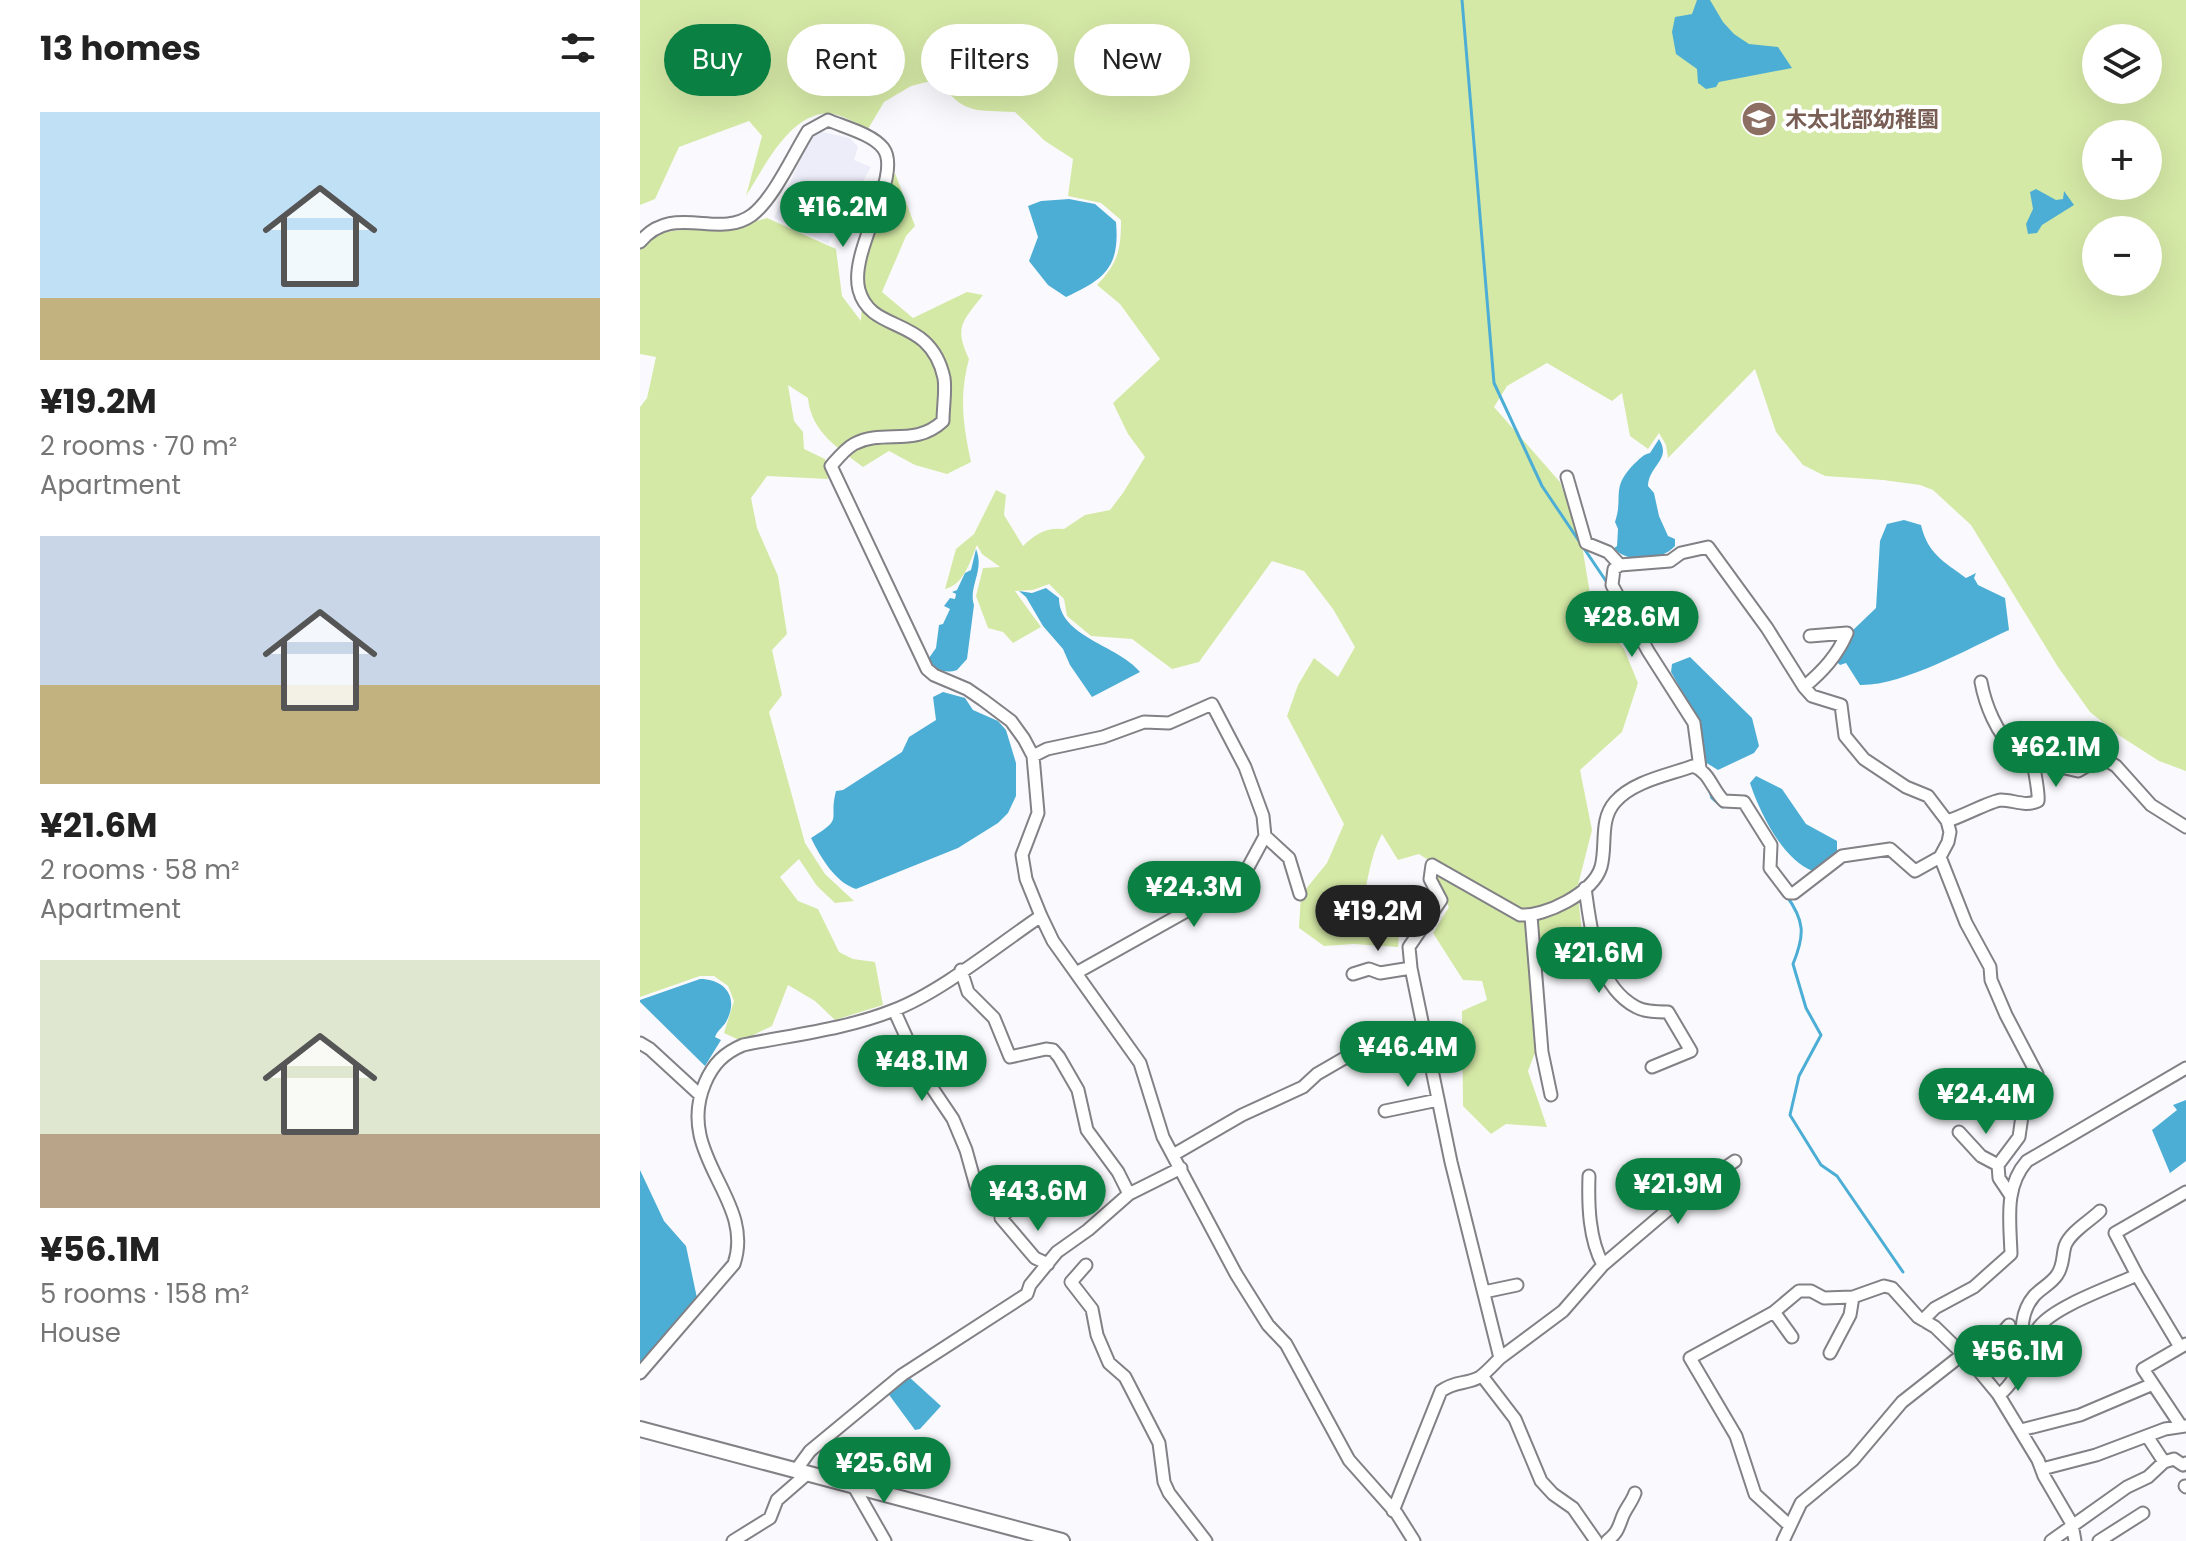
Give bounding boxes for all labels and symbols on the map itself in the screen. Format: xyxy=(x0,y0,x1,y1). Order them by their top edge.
school or university icon: 木太北部幼稚園 xyxy=(1740,100,1778,138)
place label: 木太北部幼稚園 xyxy=(1785,104,1939,135)
pin: ¥16.2M xyxy=(778,181,908,249)
pin: ¥28.6M xyxy=(1567,591,1697,659)
pin: ¥62.1M xyxy=(1991,721,2121,789)
pin: ¥24.3M xyxy=(1129,861,1259,929)
pin: ¥19.2M xyxy=(1313,885,1443,953)
pin: ¥21.6M xyxy=(1534,927,1664,995)
pin: ¥46.4M xyxy=(1343,1021,1473,1089)
pin: ¥48.1M xyxy=(857,1035,987,1103)
pin: ¥24.4M xyxy=(1921,1068,2051,1136)
pin: ¥21.9M xyxy=(1613,1158,1743,1226)
pin: ¥43.6M xyxy=(973,1165,1103,1233)
pin: ¥56.1M xyxy=(1953,1325,2083,1393)
pin: ¥25.6M xyxy=(819,1437,949,1505)

